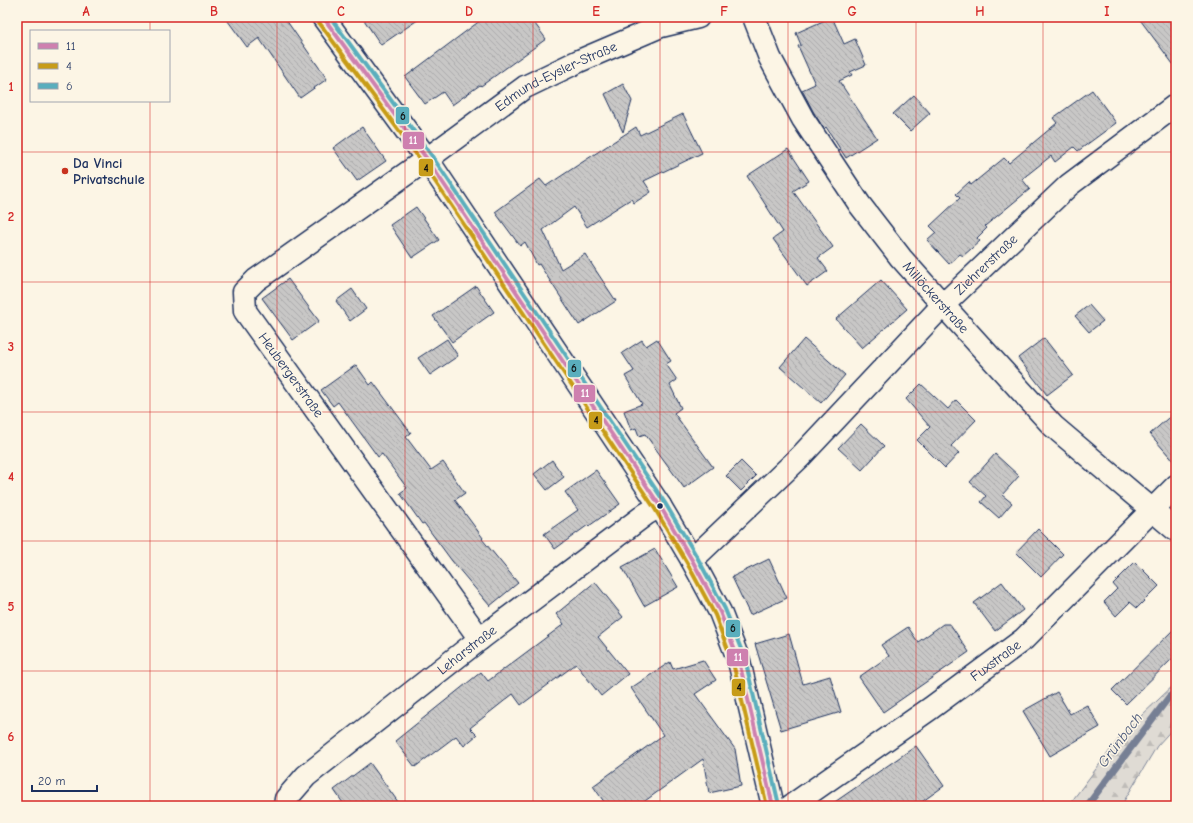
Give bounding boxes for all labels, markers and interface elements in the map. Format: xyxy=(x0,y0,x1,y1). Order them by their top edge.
text: A xyxy=(82,4,90,19)
text: B xyxy=(210,4,218,19)
text: C xyxy=(337,4,345,19)
text: D xyxy=(465,4,473,19)
text: E xyxy=(592,4,600,19)
text: F xyxy=(720,4,728,19)
text: G xyxy=(847,4,857,19)
text: H xyxy=(975,4,985,19)
text: I xyxy=(1104,4,1110,19)
legend xyxy=(30,30,170,102)
street label: Edmund-Eysler-Straße xyxy=(492,37,619,115)
text: 11 xyxy=(66,39,76,53)
text: 4 xyxy=(66,59,72,73)
text: 1 xyxy=(8,79,14,94)
text: 6 xyxy=(66,79,73,93)
line badge: 6 xyxy=(395,106,410,125)
text: 6 xyxy=(400,110,406,123)
line badge: 11 xyxy=(402,131,425,150)
text: 11 xyxy=(409,134,417,147)
place label: Da Vinci Privatschule xyxy=(73,155,145,188)
line badge: 4 xyxy=(418,158,434,177)
text: 4 xyxy=(423,162,429,175)
marker: Da Vinci Privatschule xyxy=(60,166,70,176)
text: 2 xyxy=(8,209,14,224)
street label: Ziehrerstraße xyxy=(951,230,1021,298)
street label: Millöckerstraße xyxy=(899,257,973,337)
street label: Heubergerstraße xyxy=(255,329,327,421)
text: 3 xyxy=(8,339,14,354)
line badge: 6 xyxy=(567,359,582,378)
text: 6 xyxy=(571,362,577,375)
line badge: 11 xyxy=(573,384,596,403)
text: 11 xyxy=(581,387,589,400)
line badge: 4 xyxy=(588,411,603,430)
text: 4 xyxy=(593,414,599,427)
text: 4 xyxy=(8,469,14,484)
unlabelled marker xyxy=(655,501,665,511)
text: 5 xyxy=(8,599,15,614)
line badge: 6 xyxy=(725,619,741,638)
street label: Leharstraße xyxy=(434,621,500,678)
text: 6 xyxy=(730,622,736,635)
street label: Fuxstraße xyxy=(967,636,1024,685)
line badge: 11 xyxy=(726,648,749,667)
text: 11 xyxy=(734,651,742,664)
line badge: 4 xyxy=(731,678,746,697)
text: 4 xyxy=(736,681,742,694)
water label: Grünbach xyxy=(1094,709,1146,771)
text: 6 xyxy=(8,729,15,744)
scale bar xyxy=(32,767,97,793)
text: 20 m xyxy=(38,774,66,788)

